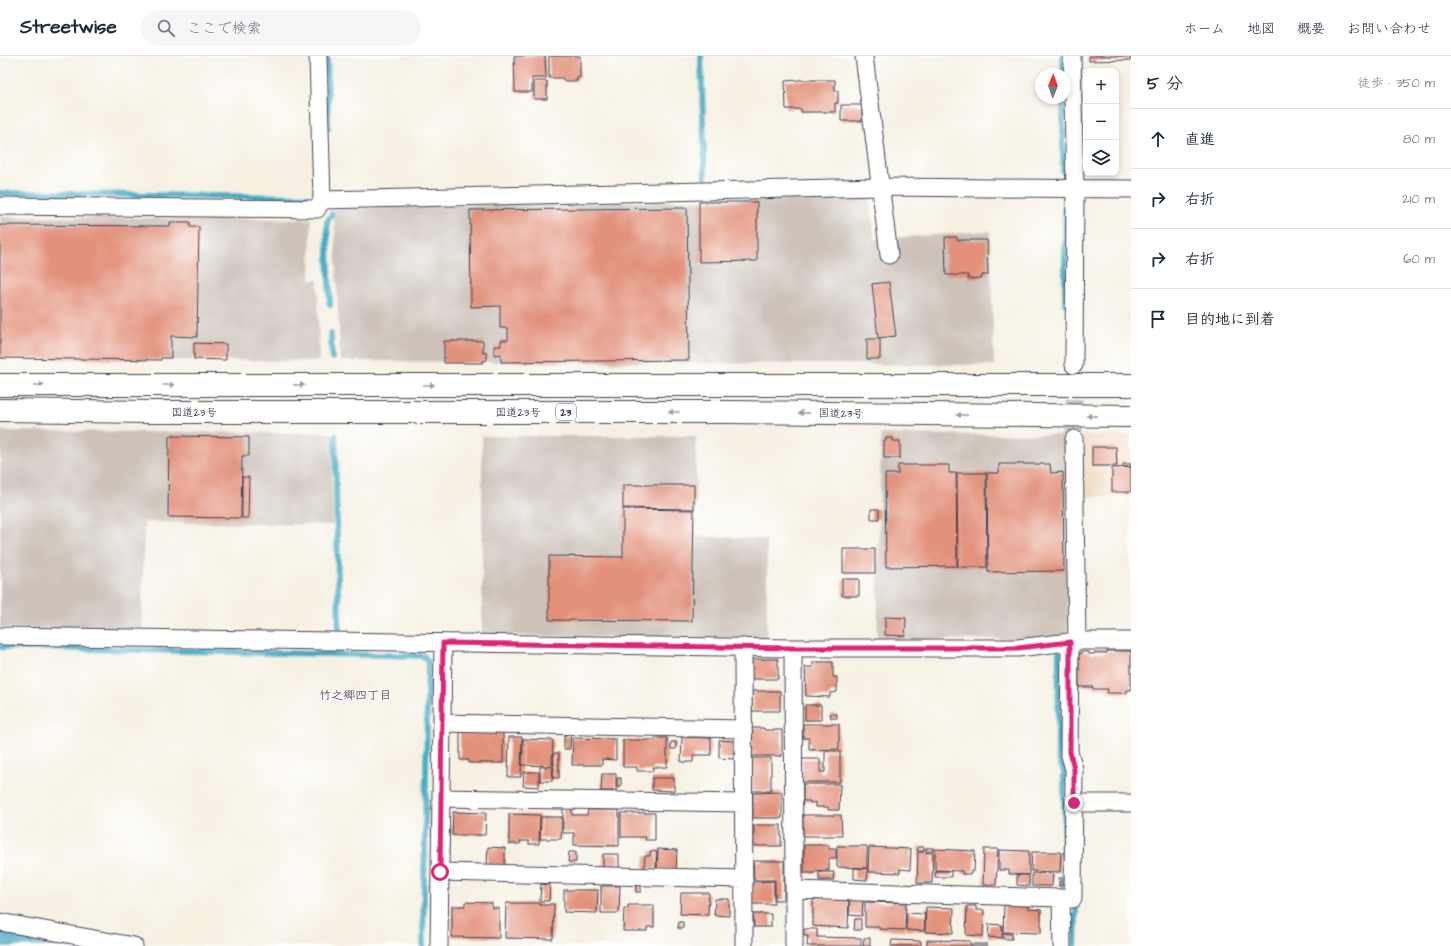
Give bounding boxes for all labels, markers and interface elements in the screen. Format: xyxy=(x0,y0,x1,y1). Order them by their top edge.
search box xyxy=(141,10,421,46)
text: Streetwise xyxy=(20,14,117,41)
icon: search xyxy=(155,17,177,39)
text: ここで検索 xyxy=(187,18,262,39)
text: ホーム xyxy=(1184,19,1225,39)
text: 地図 xyxy=(1247,19,1275,39)
text: 概要 xyxy=(1297,19,1325,39)
text: お問い合わせ xyxy=(1347,19,1431,39)
north arrow xyxy=(1035,68,1071,104)
map controls xyxy=(1083,68,1119,176)
button: + xyxy=(1083,68,1119,104)
text: 5 分 xyxy=(1147,72,1183,96)
text: 徒歩 · 350 m xyxy=(1357,74,1435,92)
button: − xyxy=(1083,104,1119,140)
icon: ahead xyxy=(1147,128,1169,150)
text: 直進 xyxy=(1185,129,1215,150)
text: 80 m xyxy=(1403,130,1435,148)
button: layers xyxy=(1083,140,1119,176)
icon: right xyxy=(1147,188,1169,210)
text: 右折 xyxy=(1185,189,1215,210)
text: 210 m xyxy=(1402,190,1435,208)
icon: right xyxy=(1147,248,1169,270)
text: 右折 xyxy=(1185,249,1215,270)
text: 60 m xyxy=(1403,250,1435,268)
icon: arrive xyxy=(1147,308,1169,330)
text: 目的地に到着 xyxy=(1185,309,1275,330)
one-way arrow xyxy=(33,382,46,388)
one-way arrow xyxy=(163,382,176,388)
one-way arrow xyxy=(293,382,306,388)
one-way arrow xyxy=(423,382,436,388)
road number: 23 xyxy=(556,404,576,420)
street label: 国道23号 xyxy=(172,405,216,420)
street label: 国道23号 xyxy=(496,405,540,420)
street label: 国道23号 xyxy=(818,406,864,421)
one-way arrow xyxy=(667,409,680,415)
one-way arrow xyxy=(797,410,810,416)
one-way arrow xyxy=(955,412,968,418)
one-way arrow xyxy=(1085,413,1098,419)
district label: 竹之郷四丁目 xyxy=(319,687,391,704)
route end xyxy=(1065,794,1083,812)
route start xyxy=(431,863,449,881)

